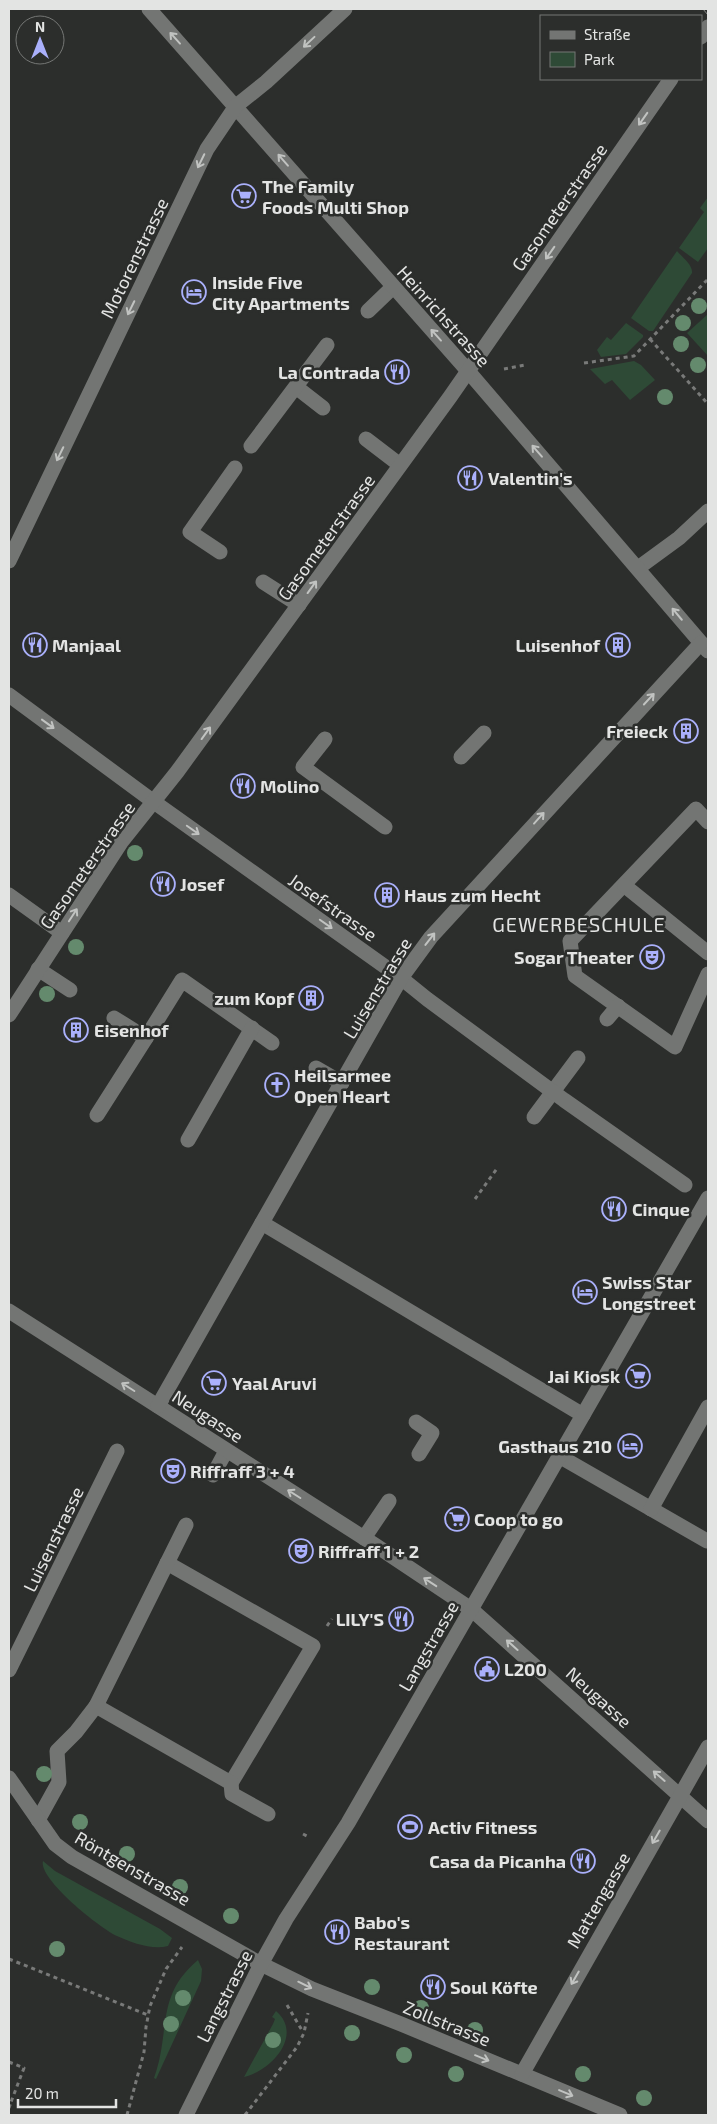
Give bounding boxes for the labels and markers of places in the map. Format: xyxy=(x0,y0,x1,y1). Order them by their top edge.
place label: The Family Foods Multi Shop xyxy=(262,175,409,218)
supermarket icon: The Family Foods Multi Shop xyxy=(231,183,257,209)
place label: Inside Five City Apartments xyxy=(212,271,350,314)
hotel icon: Inside Five City Apartments xyxy=(181,279,207,305)
restaurant icon: La Contrada xyxy=(384,359,410,385)
place label: La Contrada xyxy=(278,361,380,383)
restaurant icon: Valentin's xyxy=(457,465,483,491)
place label: Valentin's xyxy=(488,467,573,489)
restaurant icon: Manjaal xyxy=(22,632,48,658)
building icon: Luisenhof xyxy=(605,632,631,658)
place label: Manjaal xyxy=(52,634,121,656)
place label: Luisenhof xyxy=(516,634,601,656)
building icon: Freieck xyxy=(673,718,699,744)
place label: Freieck xyxy=(606,720,668,742)
restaurant icon: Molino xyxy=(230,773,256,799)
place label: Molino xyxy=(260,775,319,797)
restaurant icon: Josef xyxy=(150,871,176,897)
place label: Josef xyxy=(180,873,225,895)
building icon: Haus zum Hecht xyxy=(374,882,400,908)
place label: Haus zum Hecht xyxy=(404,884,541,906)
theatre icon: Sogar Theater xyxy=(639,944,665,970)
place label: Sogar Theater xyxy=(514,946,634,968)
building icon: zum Kopf xyxy=(298,985,324,1011)
place label: zum Kopf xyxy=(214,987,295,1009)
building icon: Eisenhof xyxy=(63,1017,89,1043)
place label: Eisenhof xyxy=(94,1019,169,1041)
place label: Heilsarmee Open Heart xyxy=(294,1064,391,1107)
church icon: Heilsarmee Open Heart xyxy=(264,1072,290,1098)
restaurant icon: Cinque xyxy=(601,1196,627,1222)
place label: Cinque xyxy=(632,1198,690,1220)
place label: Swiss Star Longstreet xyxy=(602,1271,696,1314)
hotel icon: Swiss Star Longstreet xyxy=(572,1279,598,1305)
supermarket icon: Jai Kiosk xyxy=(625,1363,651,1389)
place label: Jai Kiosk xyxy=(548,1365,620,1387)
supermarket icon: Yaal Aruvi xyxy=(201,1370,227,1396)
place label: Yaal Aruvi xyxy=(232,1372,317,1394)
hotel icon: Gasthaus 210 xyxy=(617,1433,643,1459)
place label: Gasthaus 210 xyxy=(498,1435,612,1457)
theatre icon: Riffraff 3 + 4 xyxy=(160,1458,186,1484)
place label: Riffraff 3 + 4 xyxy=(190,1460,295,1482)
supermarket icon: Coop to go xyxy=(444,1506,470,1532)
place label: Coop to go xyxy=(474,1508,563,1530)
theatre icon: Riffraff 1 + 2 xyxy=(288,1538,314,1564)
place label: Riffraff 1 + 2 xyxy=(318,1540,419,1562)
restaurant icon: LILY'S xyxy=(388,1606,414,1632)
place label: LILY'S xyxy=(336,1608,384,1630)
public building icon: L200 xyxy=(474,1656,500,1682)
place label: L200 xyxy=(504,1658,547,1680)
sports icon: Activ Fitness xyxy=(397,1814,423,1840)
place label: Activ Fitness xyxy=(428,1816,537,1838)
restaurant icon: Casa da Picanha xyxy=(570,1848,596,1874)
place label: Casa da Picanha xyxy=(429,1850,566,1872)
place label: Babo's Restaurant xyxy=(354,1911,450,1954)
restaurant icon: Babo's Restaurant xyxy=(324,1919,350,1945)
restaurant icon: Soul Köfte xyxy=(420,1974,446,2000)
place label: Soul Köfte xyxy=(450,1976,538,1998)

